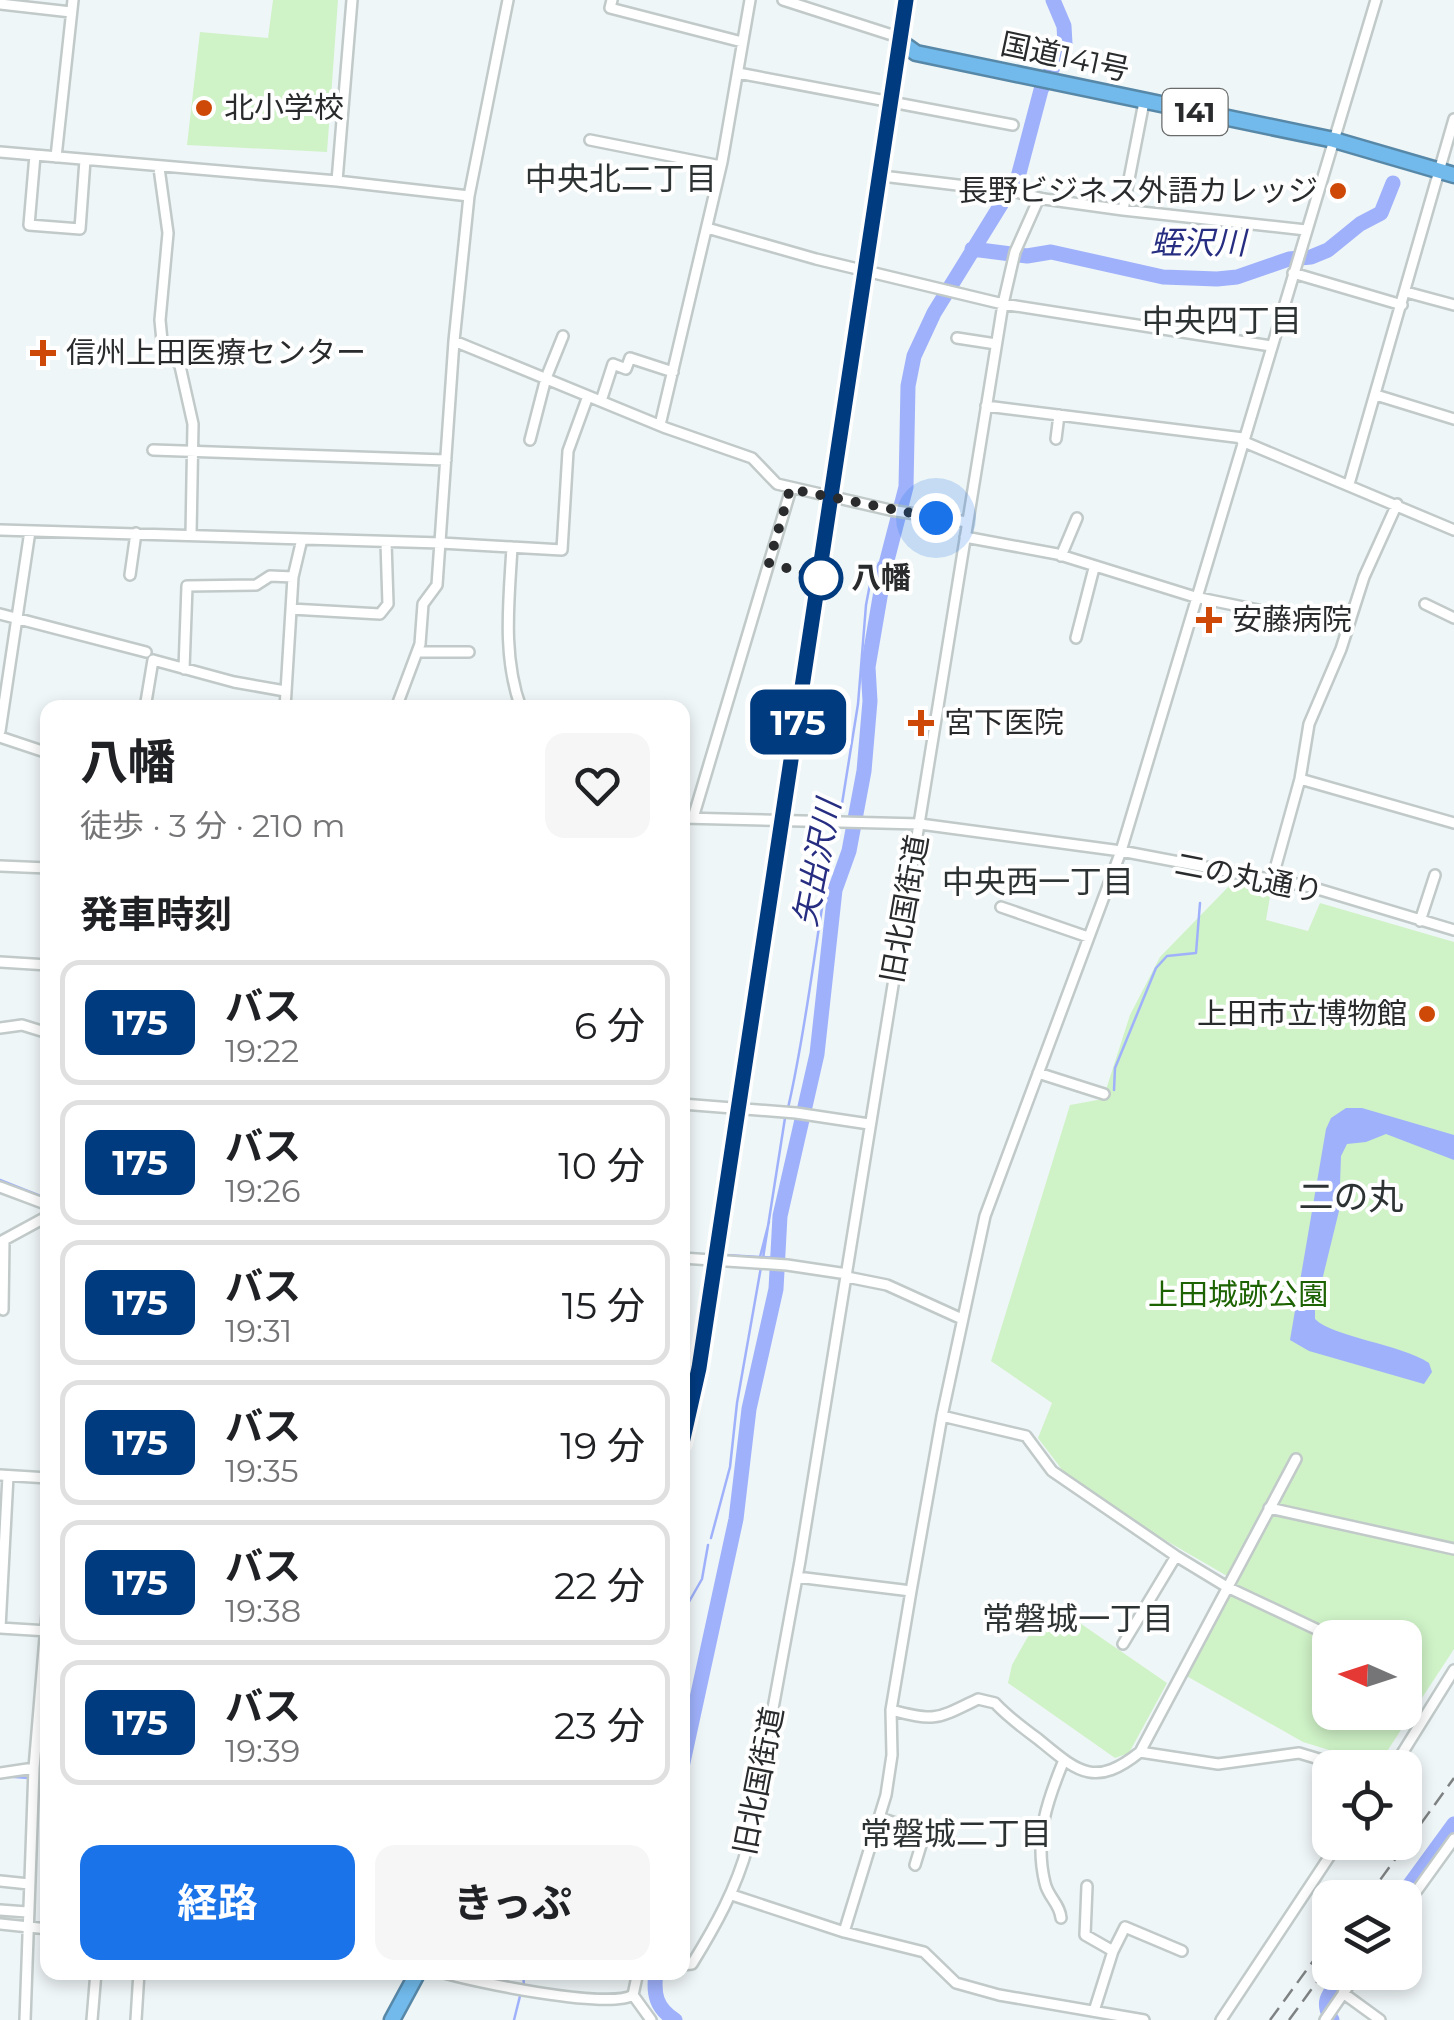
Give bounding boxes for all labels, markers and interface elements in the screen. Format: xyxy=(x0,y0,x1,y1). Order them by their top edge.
street label: 国道141号 xyxy=(997,25,1133,88)
place label: 北小学校 xyxy=(224,89,344,126)
road number: 141 xyxy=(1162,89,1228,135)
marker: 北小学校 xyxy=(193,97,215,119)
district label: 中央北二丁目 xyxy=(525,159,717,198)
place label: 長野ビジネス外語カレッジ xyxy=(958,172,1318,209)
marker: 長野ビジネス外語カレッジ xyxy=(1327,180,1349,202)
water label: 蛭沢川 xyxy=(1150,223,1249,262)
district label: 中央四丁目 xyxy=(1142,301,1302,340)
place label: 信州上田医療センター xyxy=(66,334,366,371)
marker: 信州上田医療センター xyxy=(30,340,56,366)
your location xyxy=(911,493,961,543)
marker: 八幡 xyxy=(800,557,842,599)
place label: 八幡 xyxy=(851,559,911,596)
place label: 安藤病院 xyxy=(1232,601,1352,638)
marker: 安藤病院 xyxy=(1196,607,1222,633)
line badge: 175 xyxy=(740,690,856,754)
text: 175 xyxy=(770,701,826,744)
place label: 宮下医院 xyxy=(944,704,1064,741)
marker: 宮下医院 xyxy=(908,710,934,736)
text: 八幡 xyxy=(80,733,176,791)
button: heart xyxy=(545,733,650,838)
water label: 矢出沢川 xyxy=(785,793,848,929)
text: 徒歩 · 3 分 · 210 m xyxy=(80,806,345,845)
street label: 旧北国街道 xyxy=(873,832,936,986)
street label: 二の丸通り xyxy=(1172,845,1326,910)
district label: 中央西一丁目 xyxy=(942,862,1134,901)
text: 発車時刻 xyxy=(80,891,232,938)
text: バス xyxy=(225,983,301,1030)
place label: 上田市立博物館 xyxy=(1197,995,1407,1032)
text: 175 xyxy=(112,1001,168,1044)
text: 6 分 xyxy=(574,1002,645,1049)
marker: 上田市立博物館 xyxy=(1416,1003,1438,1025)
text: 19:22 xyxy=(225,1031,299,1070)
text: バス xyxy=(225,1123,301,1170)
text: 175 xyxy=(112,1141,168,1184)
text: 10 分 xyxy=(558,1142,645,1189)
text: 19:26 xyxy=(225,1171,300,1210)
district label: 二の丸 xyxy=(1298,1175,1404,1218)
text: バス xyxy=(225,1263,301,1310)
park label: 上田城跡公園 xyxy=(1148,1276,1328,1313)
text: 175 xyxy=(112,1281,168,1324)
text: 15 分 xyxy=(562,1282,645,1329)
text: 19:31 xyxy=(225,1311,292,1350)
text: バス xyxy=(225,1403,301,1450)
text: 175 xyxy=(112,1421,168,1464)
text: 19 分 xyxy=(560,1422,645,1469)
text: 19:35 xyxy=(225,1451,299,1490)
text: バス xyxy=(225,1543,301,1590)
text: 175 xyxy=(112,1561,168,1604)
text: 22 分 xyxy=(554,1562,645,1609)
text: 19:38 xyxy=(225,1591,301,1630)
district label: 常磐城一丁目 xyxy=(982,1599,1174,1638)
north arrow xyxy=(1312,1620,1422,1730)
map controls xyxy=(1312,1620,1422,1990)
text: バス xyxy=(225,1683,301,1730)
text: 175 xyxy=(112,1701,168,1744)
text: 23 分 xyxy=(554,1702,645,1749)
street label: 旧北国街道 xyxy=(726,1704,791,1858)
text: 19:39 xyxy=(225,1731,300,1770)
button: locate xyxy=(1312,1750,1422,1860)
district label: 常磐城二丁目 xyxy=(860,1814,1052,1853)
button: 経路 xyxy=(80,1845,355,1960)
button: きっぷ xyxy=(375,1845,650,1960)
button: layers xyxy=(1312,1880,1422,1990)

